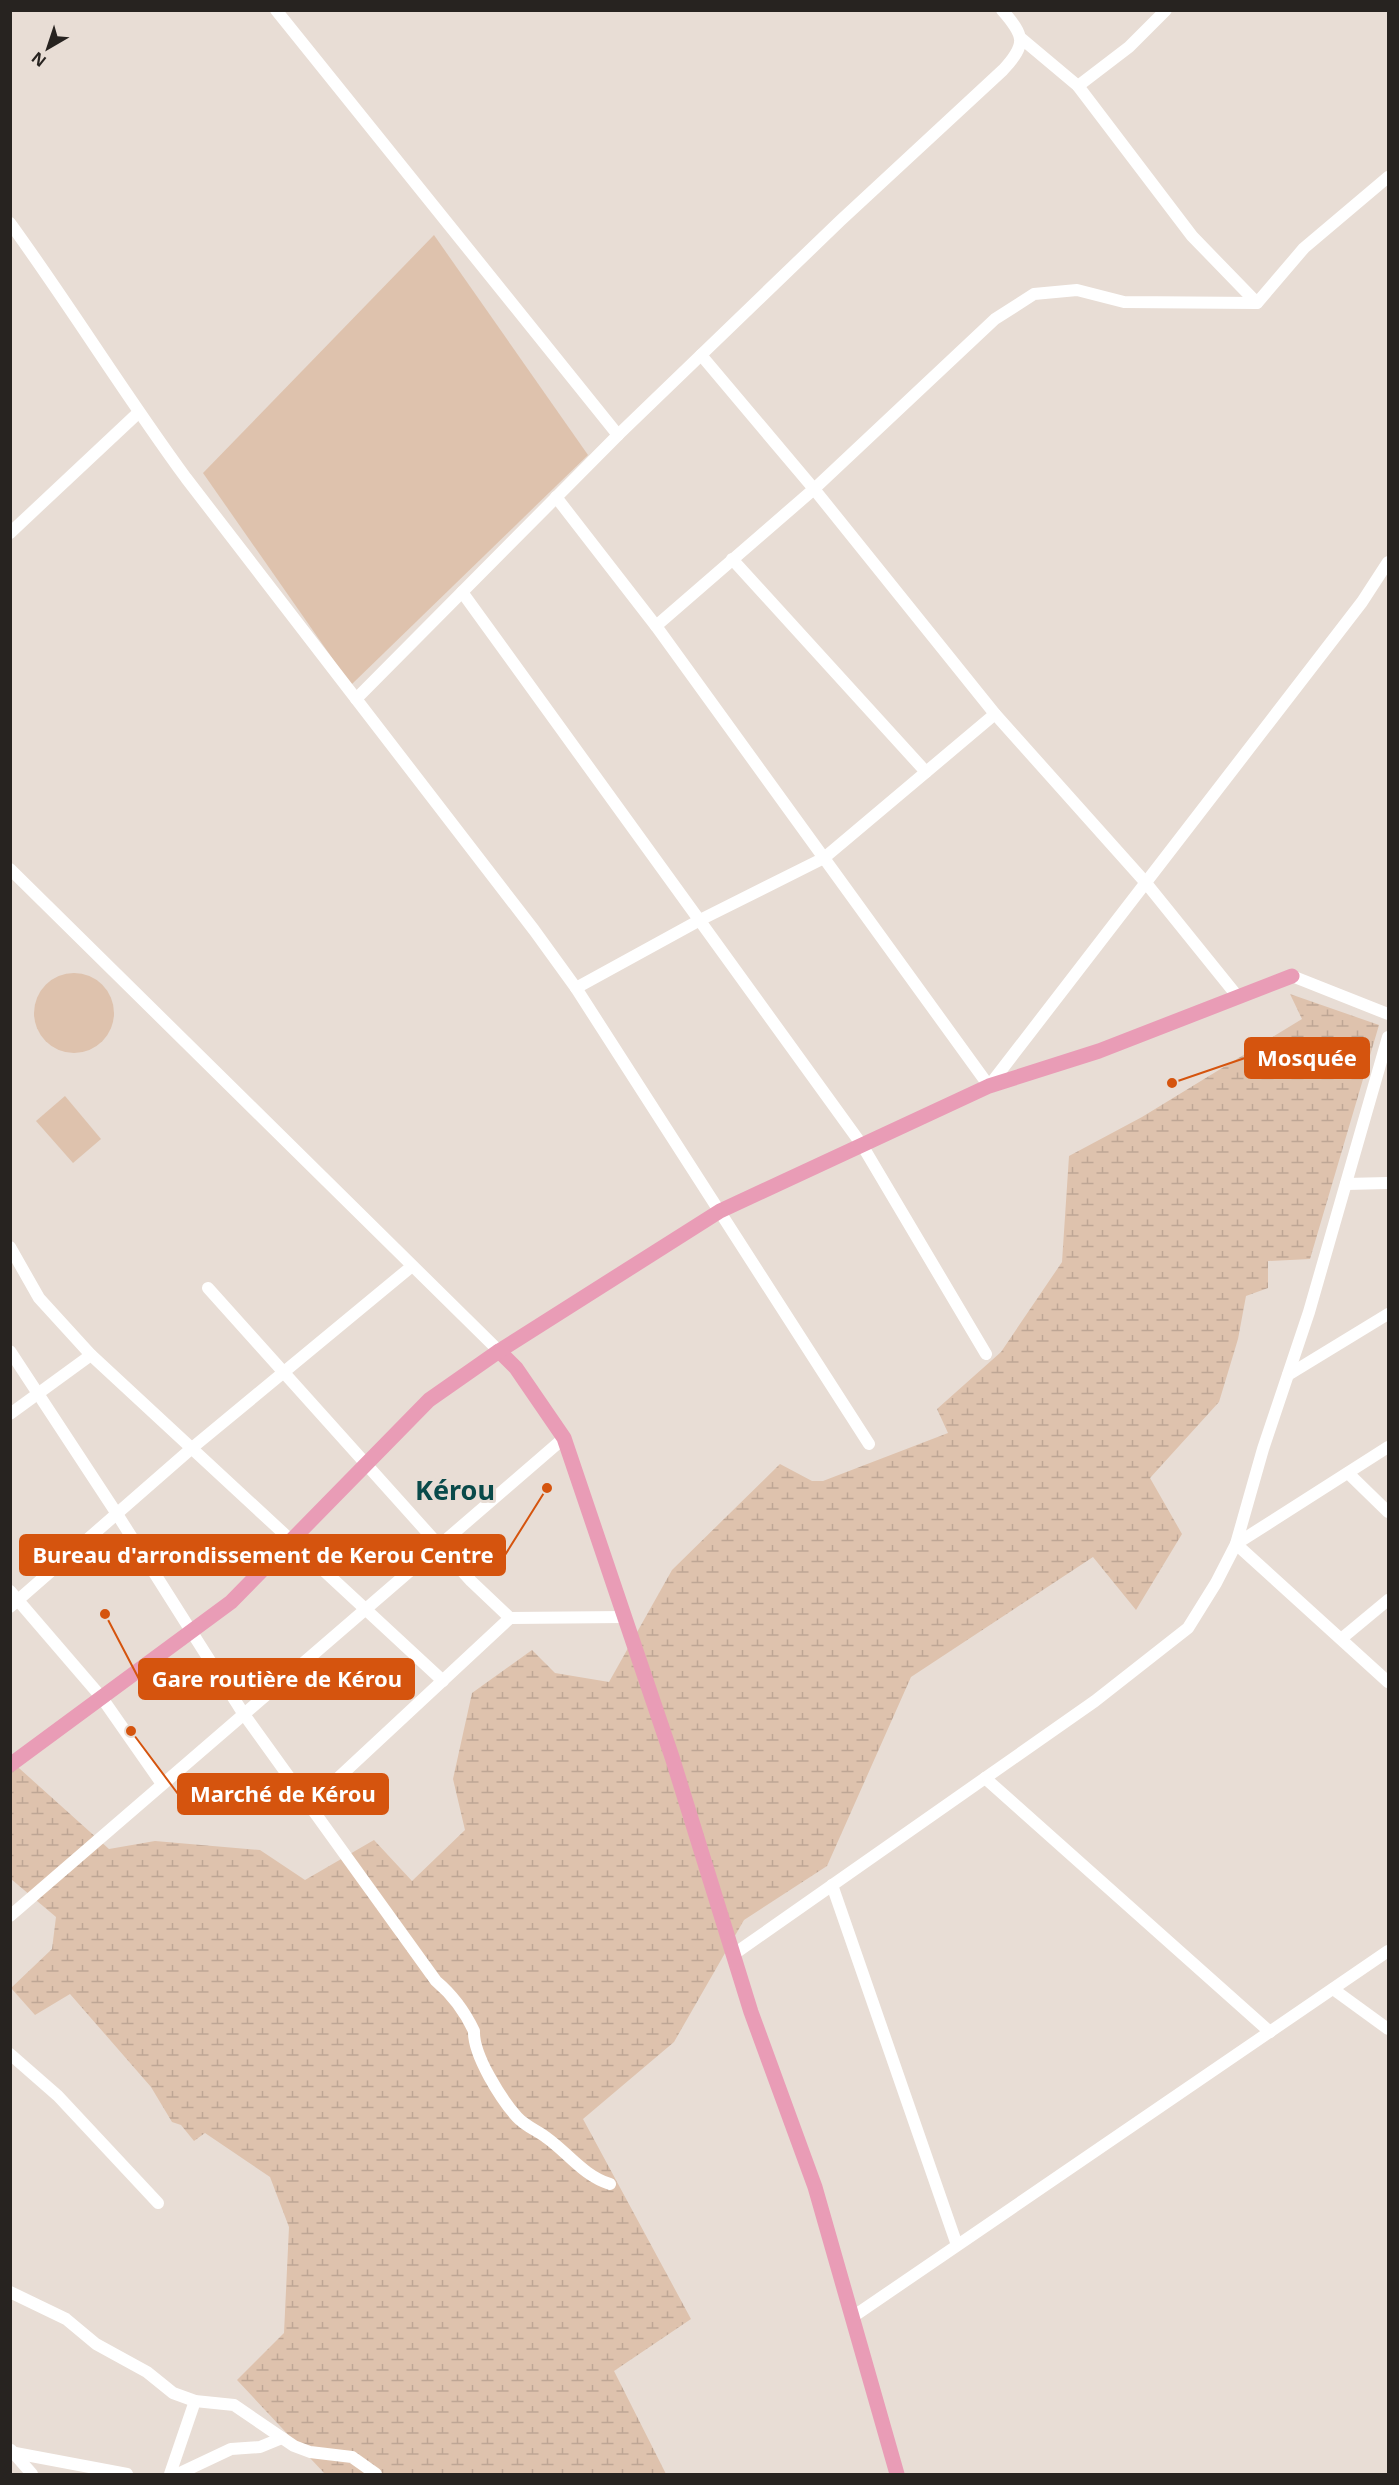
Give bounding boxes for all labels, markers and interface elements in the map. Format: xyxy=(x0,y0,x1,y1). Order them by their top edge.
north arrow xyxy=(18,18,78,78)
text: N xyxy=(27,47,51,72)
callout: Mosquée xyxy=(1245,1038,1369,1078)
text: Mosquée xyxy=(1257,1042,1357,1072)
district label: Kérou xyxy=(415,1471,495,1508)
callout: Bureau d'arrondissement de Kerou Centre xyxy=(20,1535,505,1575)
text: Bureau d'arrondissement de Kerou Centre xyxy=(32,1539,494,1569)
callout: Gare routière de Kérou xyxy=(139,1659,414,1699)
text: Gare routière de Kérou xyxy=(152,1663,402,1693)
callout: Marché de Kérou xyxy=(178,1774,388,1814)
text: Marché de Kérou xyxy=(190,1778,376,1808)

